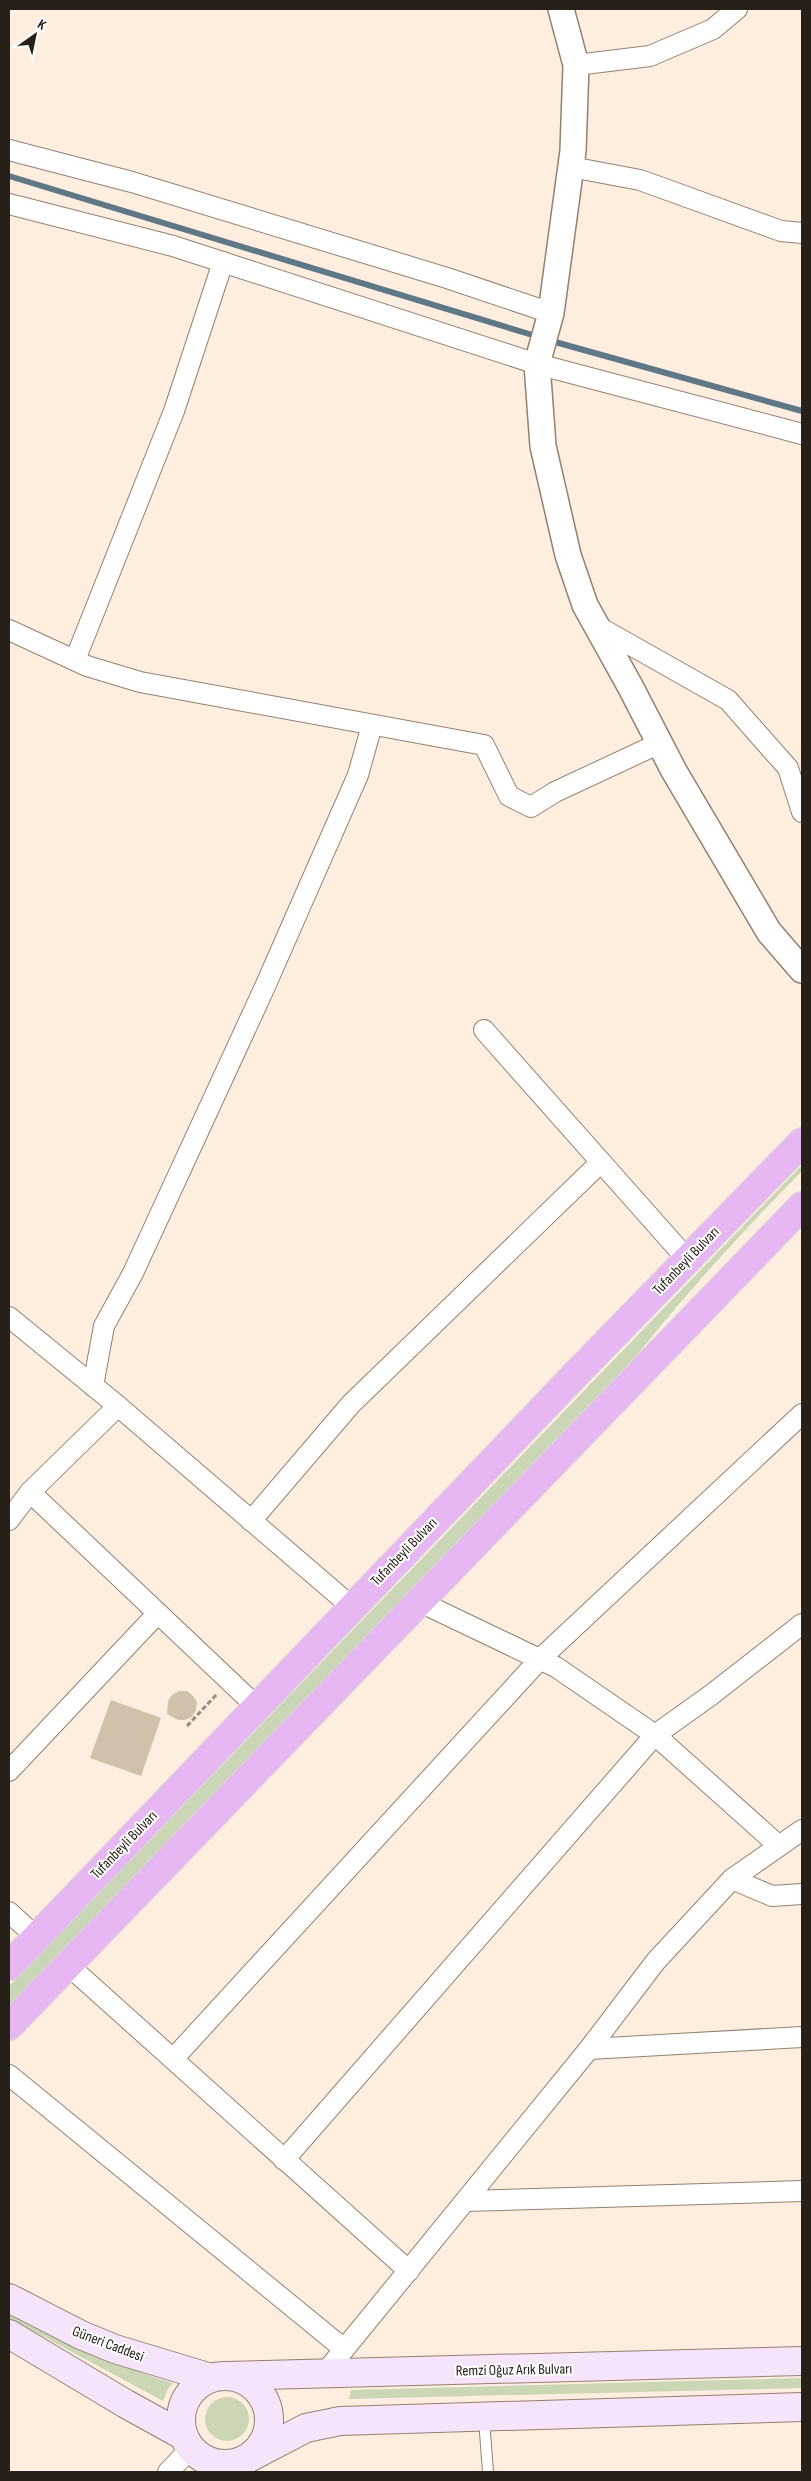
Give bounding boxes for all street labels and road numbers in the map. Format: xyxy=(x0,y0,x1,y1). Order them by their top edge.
street label: Tufanbeyli Bulvarı xyxy=(649,1223,723,1299)
street label: Tufanbeyli Bulvarı xyxy=(367,1514,441,1590)
street label: Tufanbeyli Bulvarı xyxy=(87,1807,161,1883)
street label: Güneri Caddesi xyxy=(69,2322,147,2366)
street label: Remzi Oğuz Arık Bulvarı xyxy=(456,2359,572,2381)

